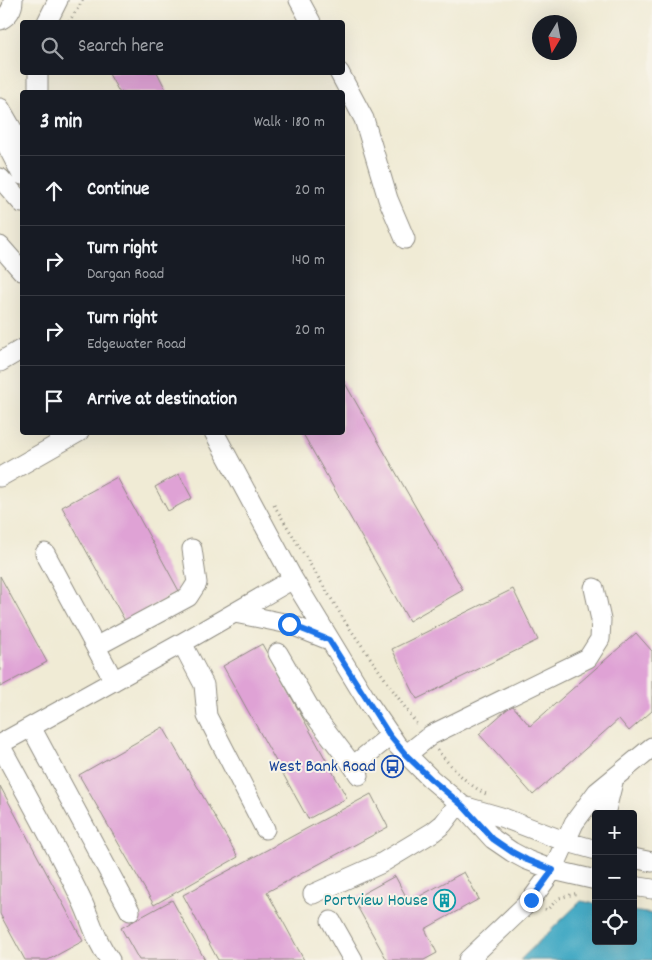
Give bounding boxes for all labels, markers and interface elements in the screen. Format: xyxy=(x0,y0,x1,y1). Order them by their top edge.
north arrow xyxy=(532,15,577,60)
search box xyxy=(20,20,345,75)
icon: search xyxy=(38,34,66,62)
text: Search here xyxy=(78,34,164,61)
text: 3 min xyxy=(40,108,82,138)
text: Walk · 180 m xyxy=(254,111,325,134)
icon: ahead xyxy=(40,177,68,205)
text: Continue xyxy=(87,177,149,204)
text: 20 m xyxy=(295,179,325,202)
text: Turn right xyxy=(87,236,158,263)
icon: right xyxy=(40,247,68,275)
text: 140 m xyxy=(291,249,325,272)
text: Dargan Road xyxy=(87,263,164,286)
text: Turn right xyxy=(87,306,158,333)
icon: right xyxy=(40,317,68,345)
text: 20 m xyxy=(295,319,325,342)
text: Edgewater Road xyxy=(87,333,186,356)
icon: arrive xyxy=(40,387,68,415)
text: Arrive at destination xyxy=(87,387,237,414)
route start xyxy=(278,613,301,636)
place label: West Bank Road xyxy=(269,755,376,780)
bus stop icon: West Bank Road xyxy=(380,755,404,779)
map controls xyxy=(592,810,637,945)
button: + xyxy=(592,810,637,855)
button: − xyxy=(592,855,637,900)
place label: Portview House xyxy=(324,889,428,914)
building icon: Portview House xyxy=(432,889,456,913)
route end xyxy=(520,889,543,912)
button: locate xyxy=(592,900,637,945)

